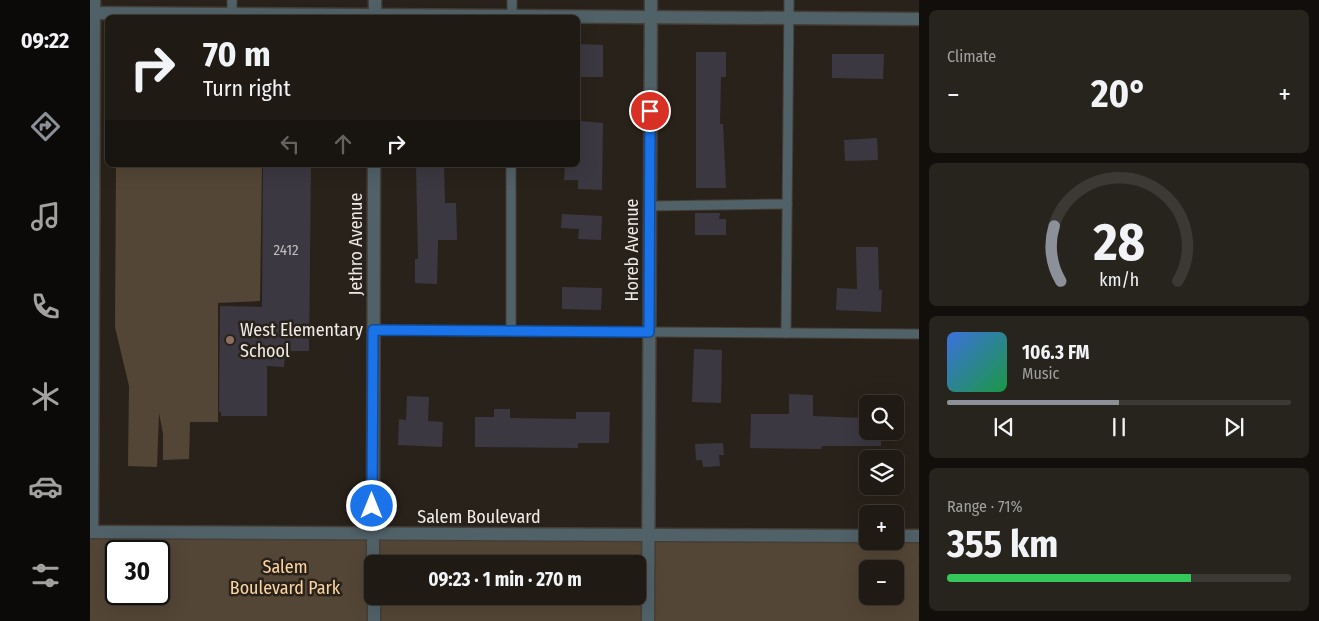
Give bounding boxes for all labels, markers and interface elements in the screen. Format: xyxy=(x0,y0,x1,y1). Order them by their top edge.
text: 09:22 xyxy=(21,27,69,54)
text: 70 m xyxy=(203,33,271,75)
icon: right xyxy=(120,35,185,100)
text: Climate xyxy=(947,47,996,66)
text: 20° xyxy=(1091,71,1147,117)
text: Turn right xyxy=(203,75,291,102)
text: − xyxy=(947,78,960,111)
text: + xyxy=(1278,78,1291,111)
pin xyxy=(629,90,671,132)
icon: arrive xyxy=(636,97,664,125)
icon: directions xyxy=(28,109,63,144)
icon: left xyxy=(276,130,304,158)
icon: ahead xyxy=(329,130,357,158)
icon: right xyxy=(382,130,410,158)
street label: Jethro Avenue xyxy=(345,193,367,295)
street label: Horeb Avenue xyxy=(621,198,643,301)
icon: music xyxy=(28,199,63,234)
text: 28 xyxy=(1092,211,1145,274)
house number: 2412 xyxy=(273,241,299,259)
text: km/h xyxy=(1099,269,1139,291)
icon: phone xyxy=(28,289,63,324)
place label: West Elementary School xyxy=(240,319,363,362)
marker: West Elementary School xyxy=(224,334,236,346)
text: 106.3 FM xyxy=(1022,341,1090,364)
text: Music xyxy=(1022,364,1059,383)
icon: climate xyxy=(28,379,63,414)
map controls xyxy=(859,395,904,605)
button: search xyxy=(859,395,904,440)
icon: previous xyxy=(990,413,1018,441)
icon: pause xyxy=(1105,413,1133,441)
icon: next xyxy=(1220,413,1248,441)
button: layers xyxy=(859,450,904,495)
icon: car xyxy=(28,469,63,504)
position arrow xyxy=(345,479,397,531)
text: Range · 71% xyxy=(947,497,1022,516)
button: + xyxy=(859,505,904,550)
street label: Salem Boulevard xyxy=(417,506,541,528)
text: 355 km xyxy=(947,521,1058,567)
speed limit sign: 30 xyxy=(105,540,170,605)
park label: Salem Boulevard Park xyxy=(230,556,341,599)
icon: filters xyxy=(28,558,63,593)
button: − xyxy=(859,560,904,605)
text: 09:23 · 1 min · 270 m xyxy=(428,568,582,591)

